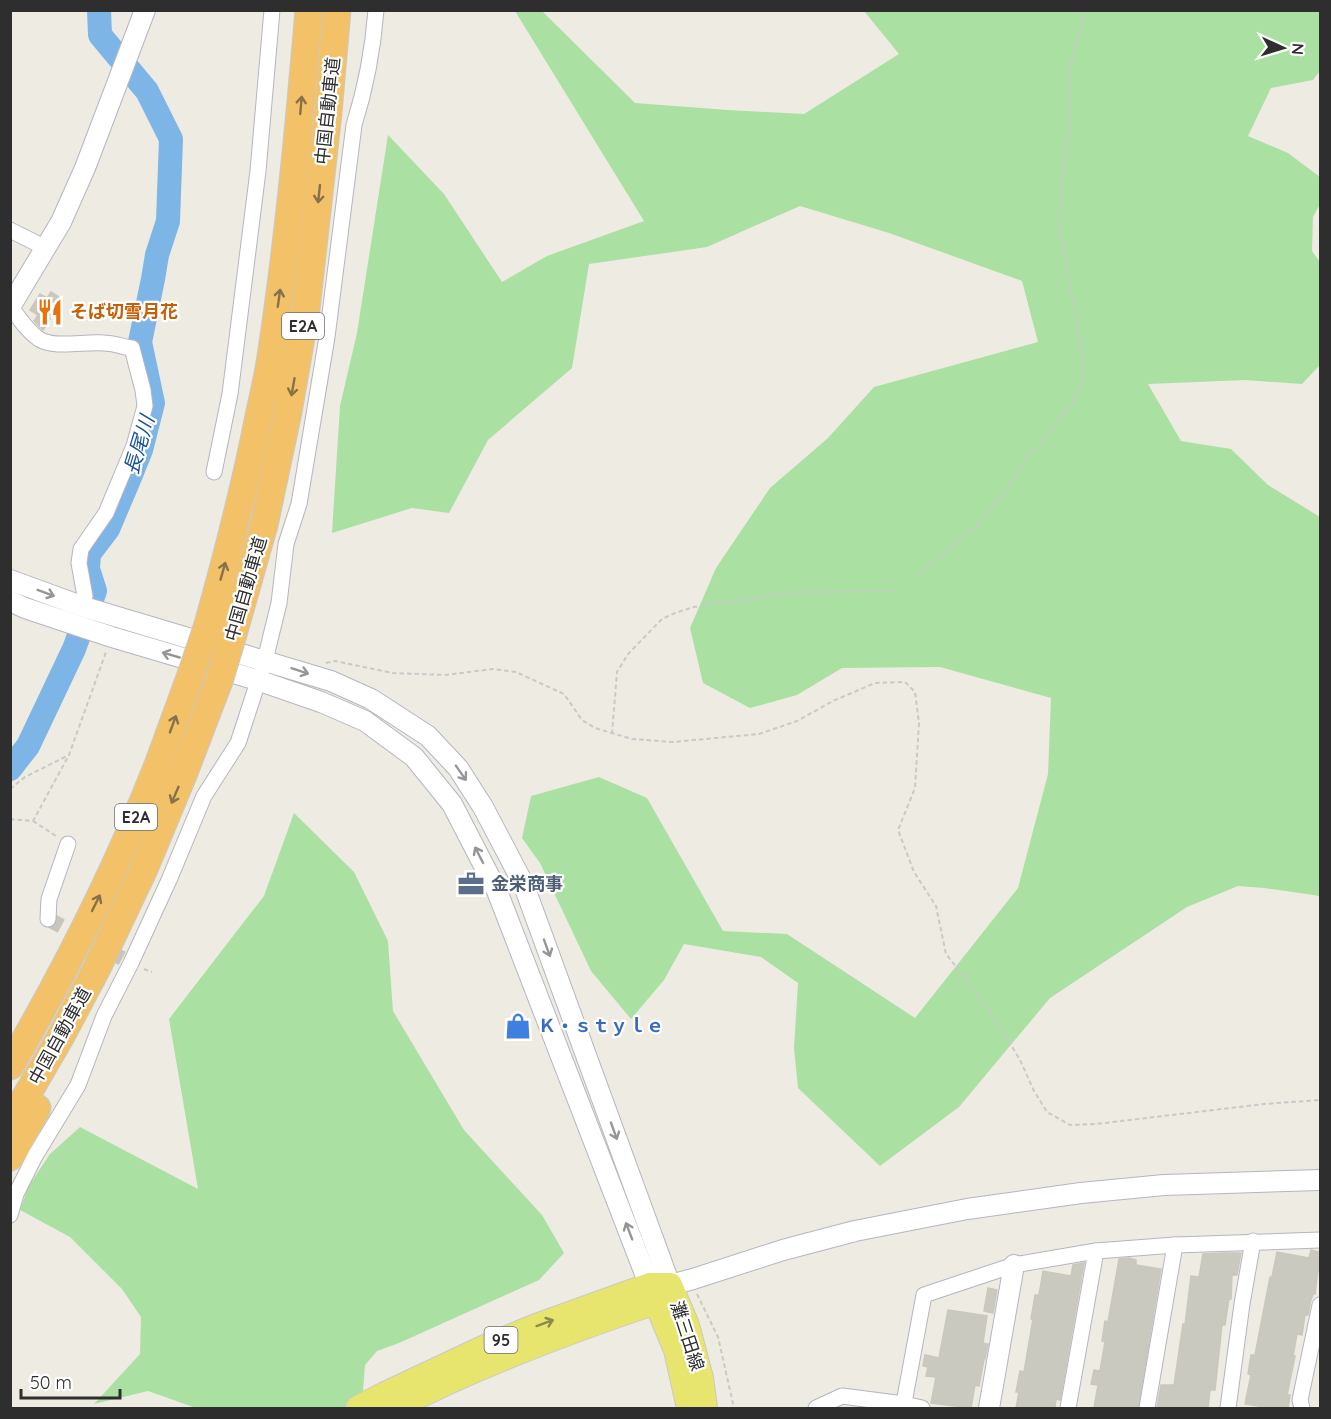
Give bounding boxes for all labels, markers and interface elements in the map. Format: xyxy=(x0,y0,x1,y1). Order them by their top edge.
north arrow xyxy=(1253,18,1313,78)
text: N xyxy=(1288,42,1308,56)
street label: 中国自動車道 xyxy=(310,56,345,166)
one-way arrow xyxy=(296,95,307,115)
one-way arrow xyxy=(313,184,324,204)
one-way arrow xyxy=(273,289,284,309)
restaurant icon: そば切雪月花 xyxy=(35,297,65,327)
place label: そば切雪月花 xyxy=(70,300,178,323)
road number: E2A xyxy=(282,313,324,339)
one-way arrow xyxy=(287,377,298,397)
water label: 長尾川 xyxy=(118,411,160,477)
street label: 中国自動車道 xyxy=(220,534,271,644)
one-way arrow xyxy=(218,562,229,581)
one-way arrow xyxy=(36,589,55,600)
one-way arrow xyxy=(161,649,180,661)
one-way arrow xyxy=(290,666,309,677)
one-way arrow xyxy=(168,715,179,734)
one-way arrow xyxy=(455,765,467,781)
one-way arrow xyxy=(169,785,180,803)
road number: E2A xyxy=(115,804,157,830)
one-way arrow xyxy=(472,846,484,864)
office icon: 金栄商事 xyxy=(456,869,486,899)
place label: 金栄商事 xyxy=(491,872,563,895)
one-way arrow xyxy=(91,895,103,913)
one-way arrow xyxy=(542,938,553,957)
street label: 中国自動車道 xyxy=(23,983,96,1089)
shop icon: Ｋ・ｓｔｙｌｅ xyxy=(503,1011,533,1041)
place label: Ｋ・ｓｔｙｌｅ xyxy=(538,1014,664,1037)
one-way arrow xyxy=(609,1121,620,1139)
one-way arrow xyxy=(622,1222,633,1240)
street label: 灘三田線 xyxy=(665,1298,710,1374)
one-way arrow xyxy=(535,1316,554,1327)
road number: 95 xyxy=(484,1327,518,1353)
scale bar xyxy=(21,1362,120,1400)
text: 50 m xyxy=(30,1371,72,1394)

